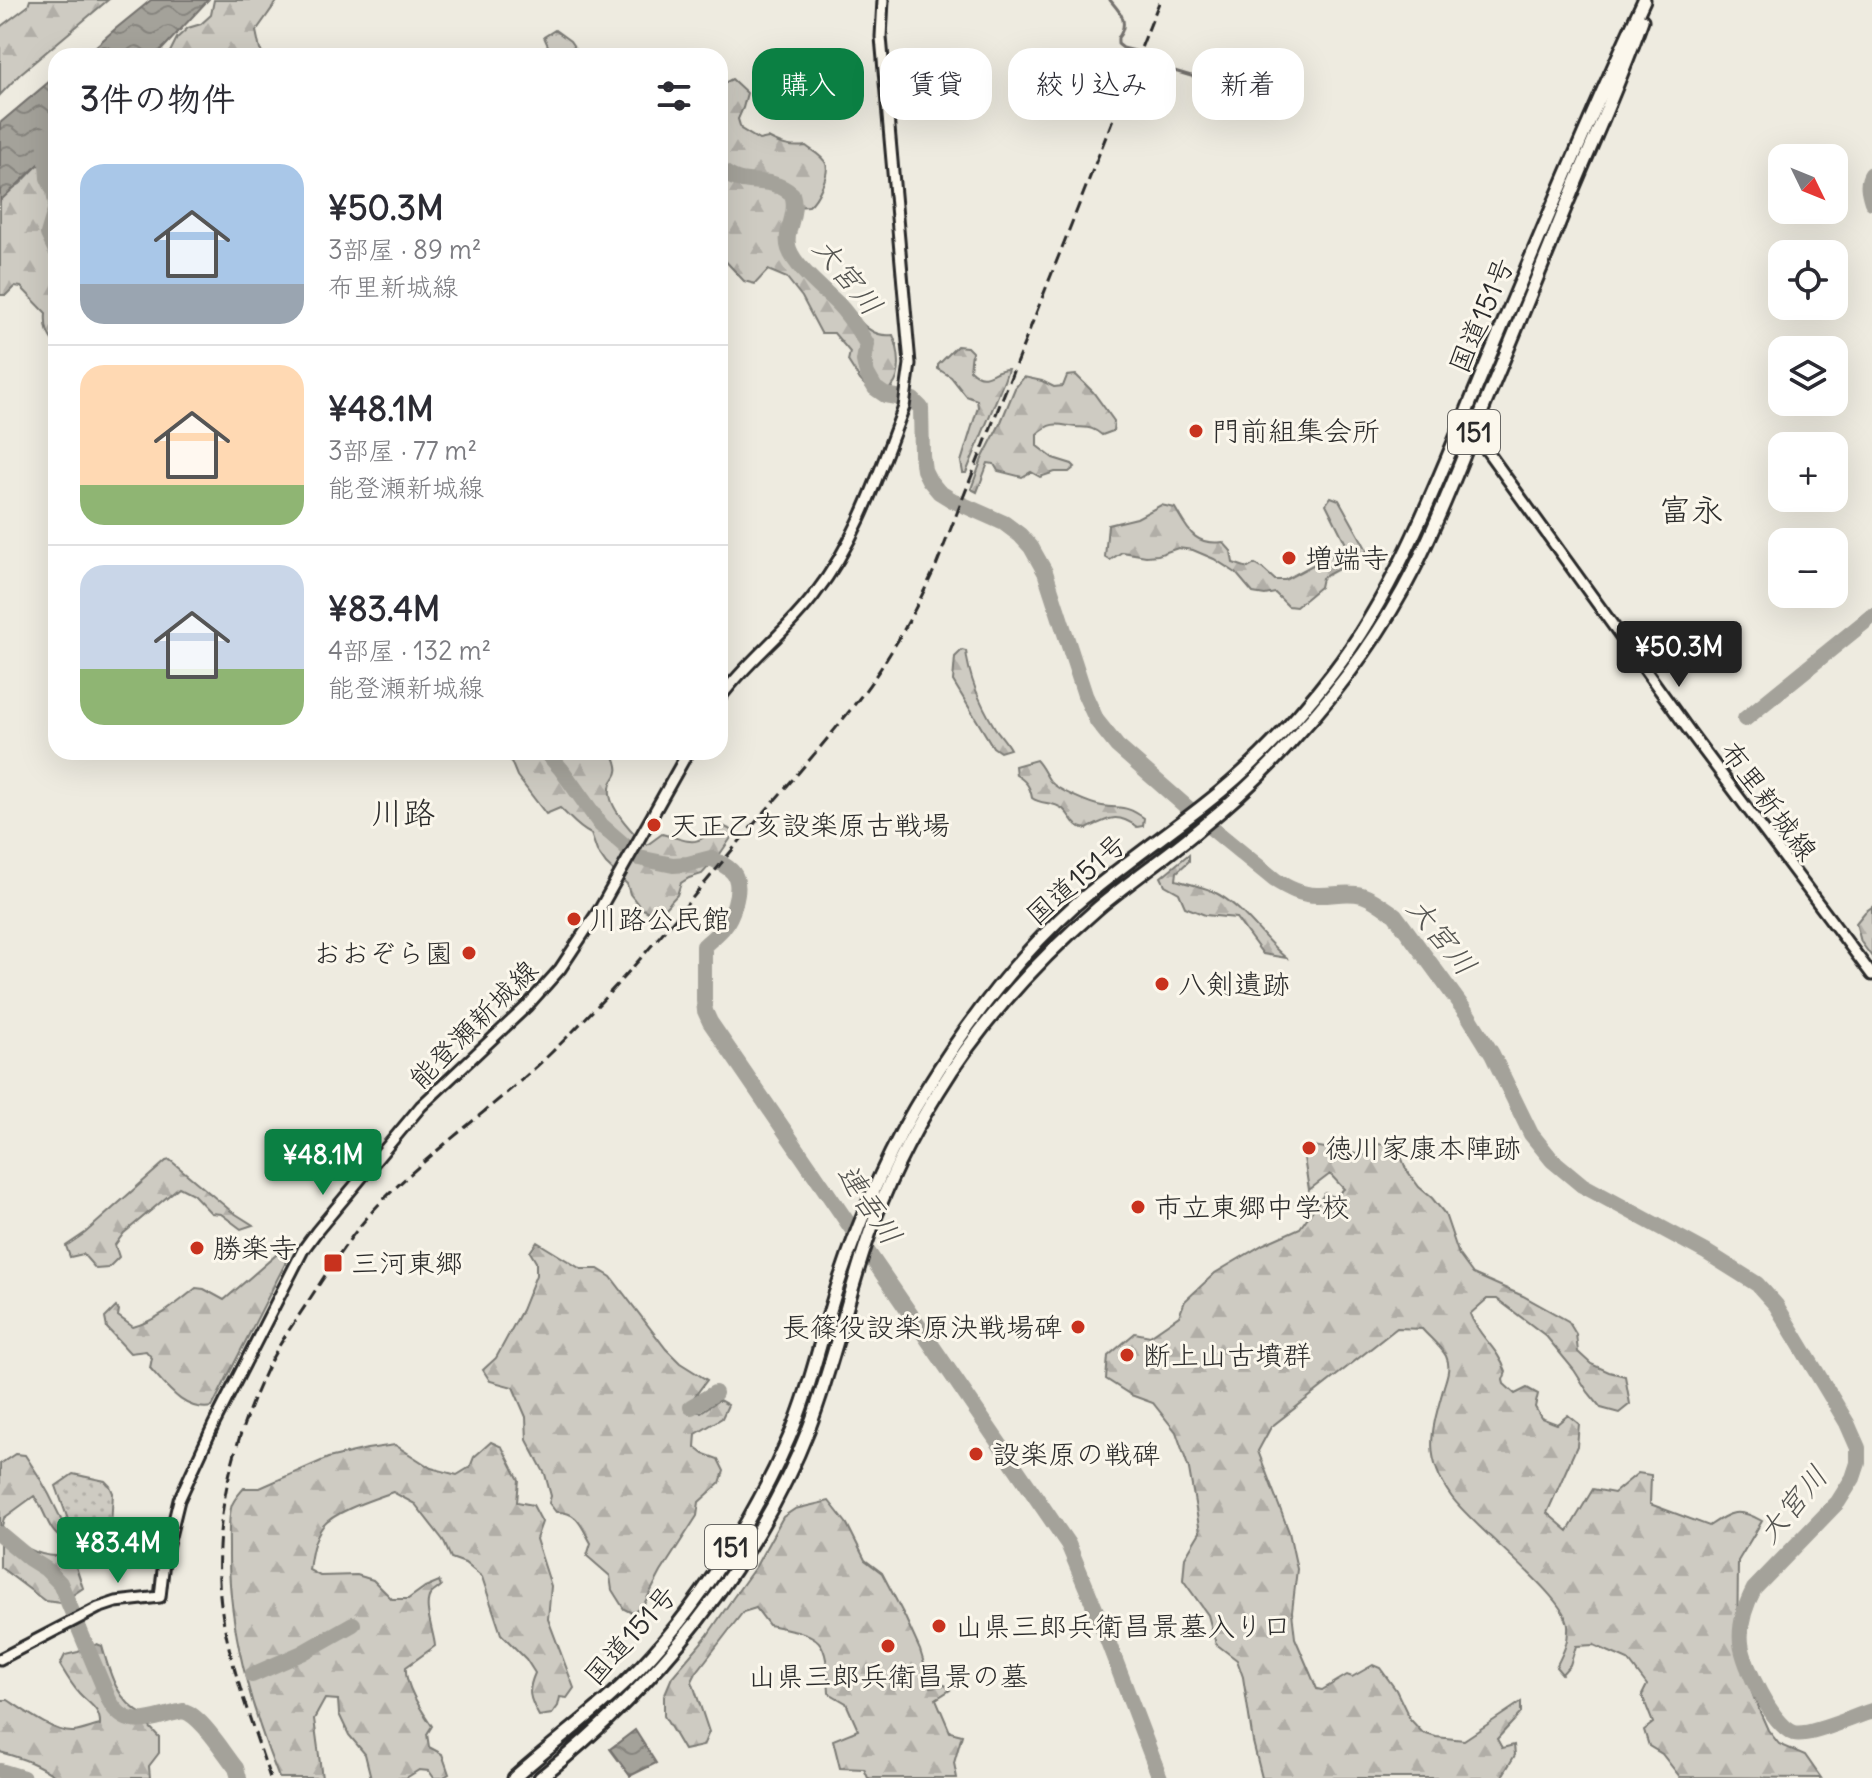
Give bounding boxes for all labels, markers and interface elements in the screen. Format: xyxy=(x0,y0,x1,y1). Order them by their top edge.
chip: 購入 xyxy=(752,48,864,120)
chip: 賃貸 xyxy=(880,48,992,120)
chip: 絞り込み xyxy=(1008,48,1176,120)
chip: 新着 xyxy=(1192,48,1304,120)
icon: filters xyxy=(652,74,696,118)
text: 3件の物件 xyxy=(80,77,235,120)
north arrow xyxy=(1768,144,1848,224)
map controls xyxy=(1768,144,1848,608)
text: ¥50.3M xyxy=(328,186,444,229)
icon: home xyxy=(144,196,240,292)
water label: 大宮川 xyxy=(805,229,891,323)
text: 3部屋 · 89 m² xyxy=(328,233,482,266)
button: locate xyxy=(1768,240,1848,320)
street label: 国道151号 xyxy=(1441,252,1521,378)
text: 布里新城線 xyxy=(328,270,458,303)
button: layers xyxy=(1768,336,1848,416)
text: ¥48.1M xyxy=(328,387,434,430)
icon: home xyxy=(144,397,240,493)
road number: 151 xyxy=(1448,410,1500,454)
place label: 門前組集会所 xyxy=(1212,413,1380,449)
marker: 門前組集会所 xyxy=(1187,422,1205,440)
button: + xyxy=(1768,432,1848,512)
text: 3部屋 · 77 m² xyxy=(328,434,477,467)
text: 能登瀬新城線 xyxy=(328,471,484,504)
district label: 富永 xyxy=(1659,489,1723,530)
button: − xyxy=(1768,528,1848,608)
place label: 増端寺 xyxy=(1305,540,1389,576)
marker: 増端寺 xyxy=(1280,549,1298,567)
text: ¥83.4M xyxy=(328,587,440,630)
icon: home xyxy=(144,597,240,693)
pin: ¥50.3M xyxy=(1614,621,1744,689)
text: ¥50.3M xyxy=(1635,630,1723,663)
text: 4部屋 · 132 m² xyxy=(328,634,491,667)
text: 能登瀬新城線 xyxy=(328,671,484,704)
street label: 布里新城線 xyxy=(1712,734,1826,868)
district label: 川路 xyxy=(371,792,435,833)
place label: 天正乙亥設楽原古戦場 xyxy=(670,807,950,843)
marker: 天正乙亥設楽原古戦場 xyxy=(645,816,663,834)
street label: 国道151号 xyxy=(1018,825,1134,933)
water label: 大宮川 xyxy=(1399,889,1485,983)
place label: 川路公民館 xyxy=(590,901,730,937)
marker: 川路公民館 xyxy=(565,910,583,928)
place label: おおぞら園 xyxy=(313,935,453,971)
marker: おおぞら園 xyxy=(460,944,478,962)
street label: 能登瀬新城線 xyxy=(401,952,545,1096)
place label: 八剣遺跡 xyxy=(1178,966,1290,1002)
marker: 八剣遺跡 xyxy=(1153,975,1171,993)
pin: ¥48.1M xyxy=(258,1129,388,1197)
place label: 徳川家康本陣跡 xyxy=(1325,1130,1521,1166)
text: ¥48.1M xyxy=(283,1138,364,1171)
marker: 徳川家康本陣跡 xyxy=(1300,1139,1318,1157)
water label: 連吾川 xyxy=(829,1156,911,1252)
place label: 市立東郷中学校 xyxy=(1154,1189,1350,1225)
marker: 市立東郷中学校 xyxy=(1129,1198,1147,1216)
place label: 勝楽寺 xyxy=(213,1230,297,1266)
marker: 勝楽寺 xyxy=(188,1239,206,1257)
place label: 三河東郷 xyxy=(351,1245,463,1281)
marker: 三河東郷 xyxy=(322,1252,344,1274)
place label: 長篠役設楽原決戦場碑 xyxy=(782,1309,1062,1345)
marker: 長篠役設楽原決戦場碑 xyxy=(1069,1318,1087,1336)
place label: 断上山古墳群 xyxy=(1143,1337,1311,1373)
marker: 断上山古墳群 xyxy=(1118,1346,1136,1364)
place label: 設楽原の戦碑 xyxy=(992,1436,1160,1472)
marker: 設楽原の戦碑 xyxy=(967,1445,985,1463)
water label: 大宮川 xyxy=(1749,1457,1835,1551)
pin: ¥83.4M xyxy=(53,1517,183,1585)
road number: 151 xyxy=(705,1525,757,1569)
text: ¥83.4M xyxy=(75,1526,161,1559)
street label: 国道151号 xyxy=(576,1577,684,1693)
place label: 山県三郎兵衛昌景墓入り口 xyxy=(955,1608,1291,1644)
marker: 山県三郎兵衛昌景墓入り口 xyxy=(930,1617,948,1635)
marker: 山県三郎兵衛昌景の墓 xyxy=(879,1637,897,1655)
place label: 山県三郎兵衛昌景の墓 xyxy=(748,1658,1028,1694)

